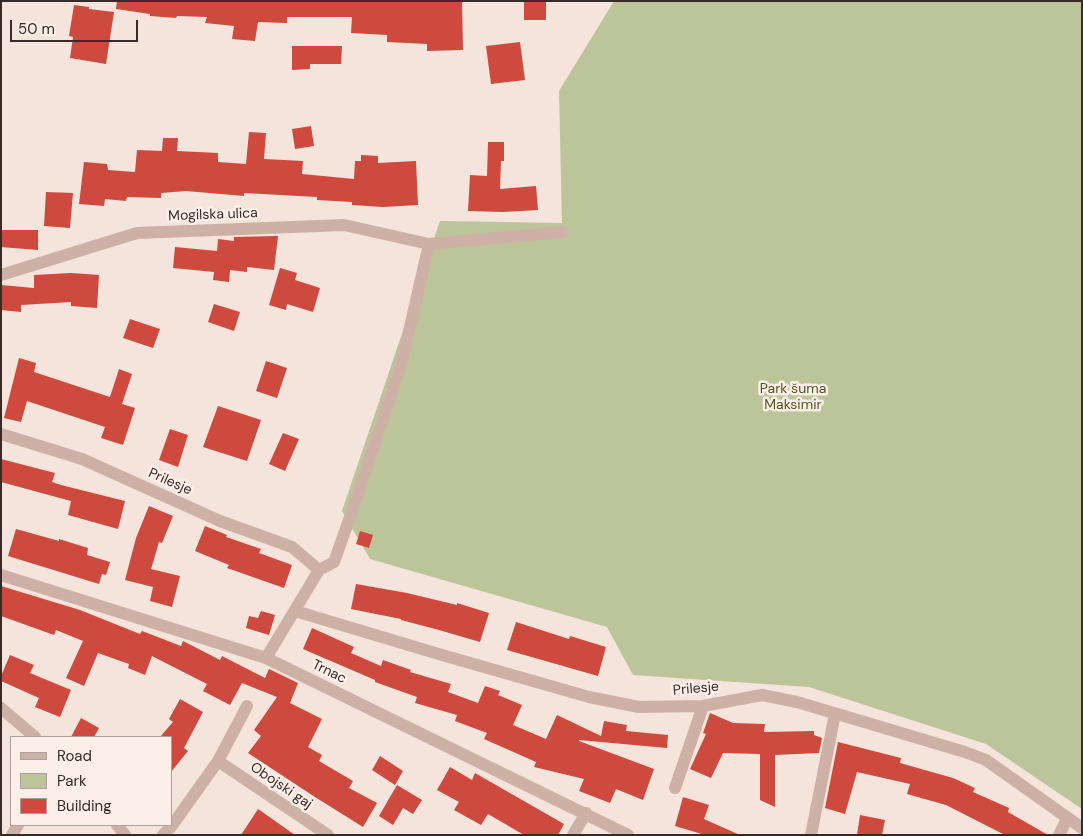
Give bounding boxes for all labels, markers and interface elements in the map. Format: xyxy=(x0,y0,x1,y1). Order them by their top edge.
scale bar xyxy=(12,10,140,42)
text: 50 m xyxy=(18,19,55,39)
street label: Mogilska ulica xyxy=(168,205,258,225)
park label: Park šuma Maksimir xyxy=(760,381,826,414)
street label: Prilesje xyxy=(146,465,194,499)
street label: Trnac xyxy=(309,657,349,687)
street label: Prilesje xyxy=(672,679,720,699)
legend xyxy=(10,736,172,826)
text: Road xyxy=(57,746,92,766)
street label: Obojski gaj xyxy=(247,759,315,813)
text: Park xyxy=(57,771,87,791)
text: Building xyxy=(57,796,112,816)

